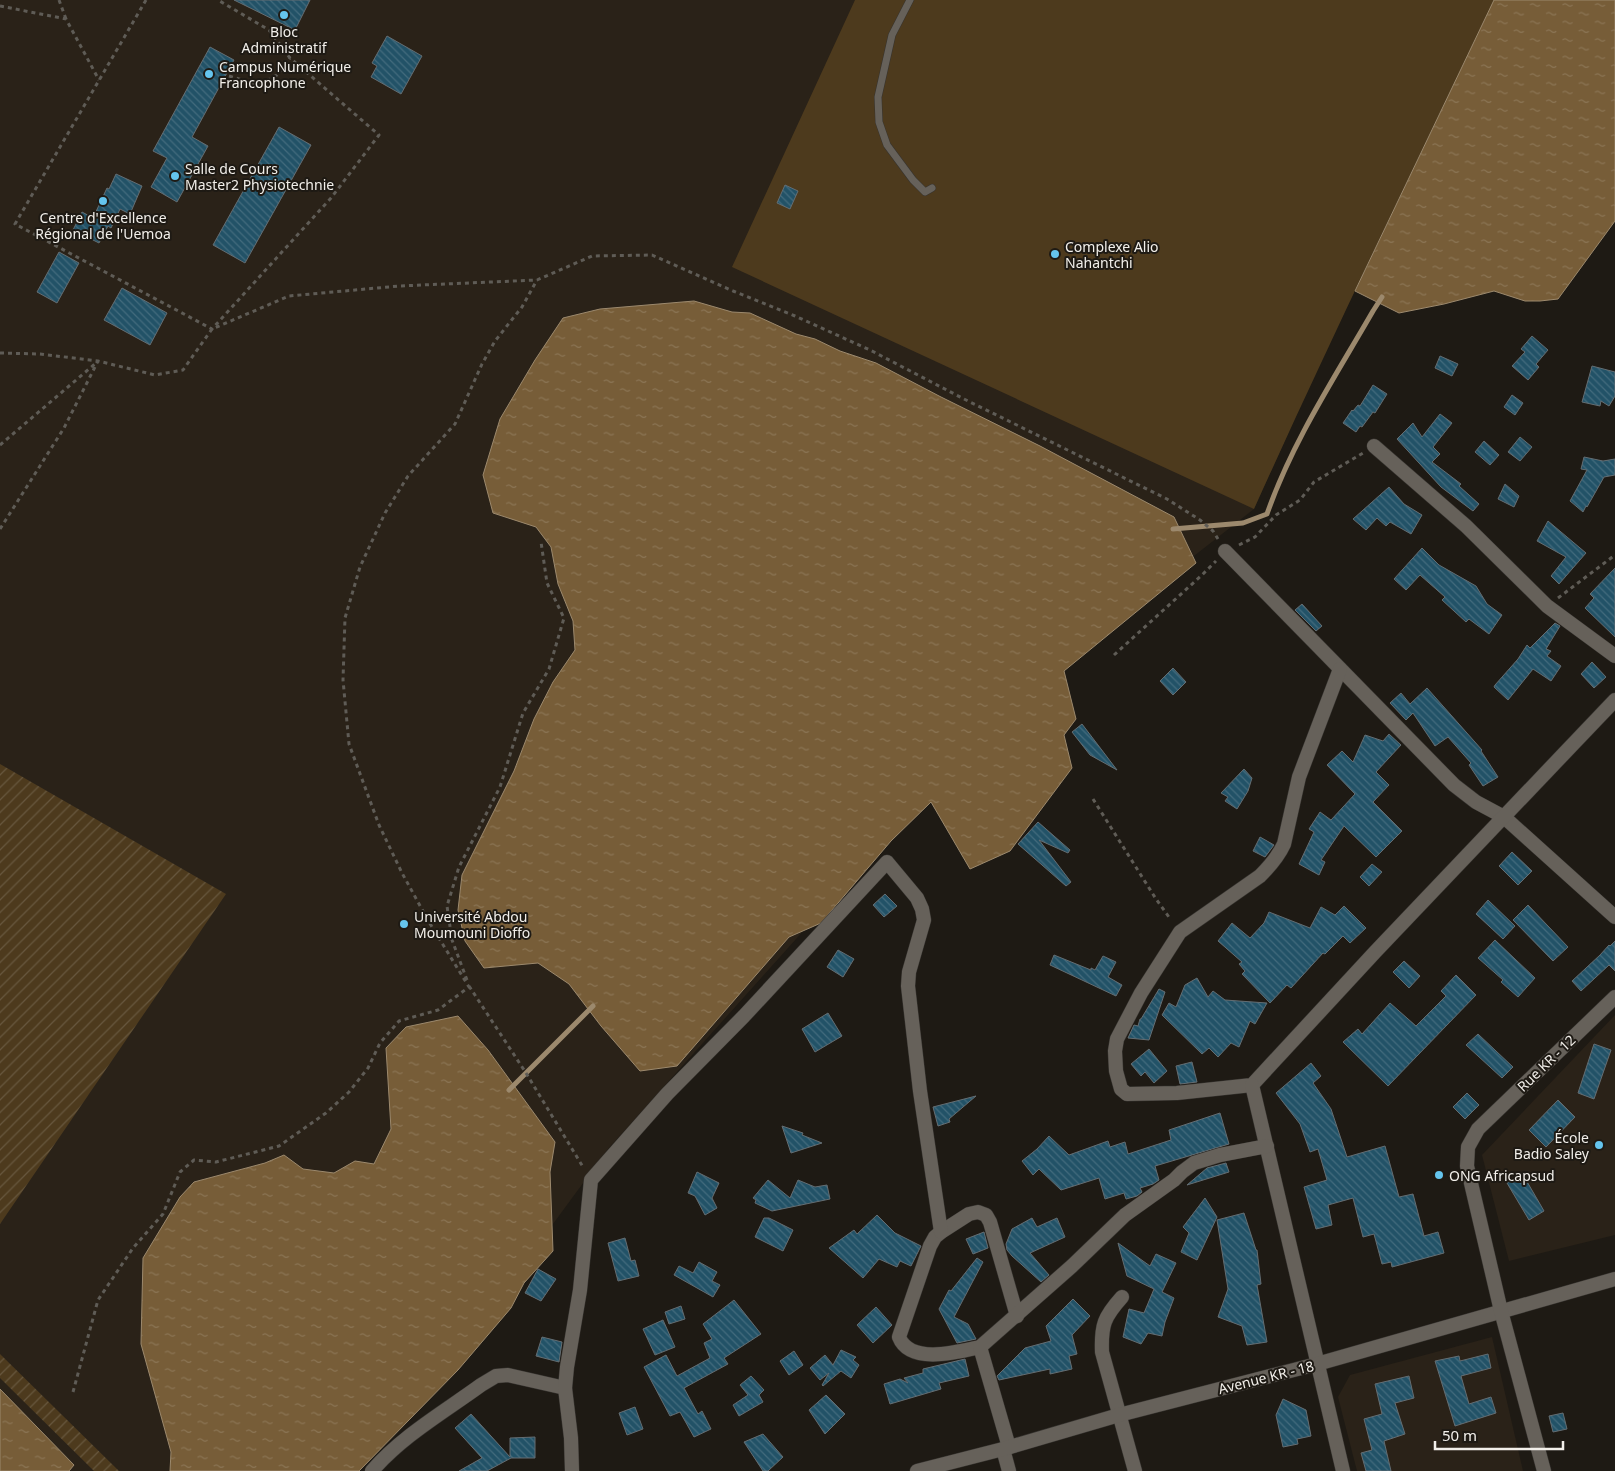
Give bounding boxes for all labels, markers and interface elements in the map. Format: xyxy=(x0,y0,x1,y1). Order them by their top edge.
marker: Bloc Administratif xyxy=(278,9,290,21)
place label: Bloc Administratif xyxy=(241,22,328,57)
place label: Campus Numérique Francophone xyxy=(219,57,351,92)
marker: Campus Numérique Francophone xyxy=(203,68,215,80)
place label: Salle de Cours Master2 Physiotechnie xyxy=(185,159,334,194)
marker: Salle de Cours Master2 Physiotechnie xyxy=(169,170,181,182)
marker: Centre d'Excellence Régional de l'Uemoa xyxy=(97,195,109,207)
place label: Centre d'Excellence Régional de l'Uemoa xyxy=(35,208,171,243)
place label: Complexe Alio Nahantchi xyxy=(1065,237,1159,272)
marker: Complexe Alio Nahantchi xyxy=(1049,248,1061,260)
place label: Université Abdou Moumouni Dioffo xyxy=(414,907,530,942)
marker: Université Abdou Moumouni Dioffo xyxy=(398,918,410,930)
street label: Rue KR - 12 xyxy=(1513,1030,1579,1096)
place label: École Badio Saley xyxy=(1514,1128,1590,1163)
marker: École Badio Saley xyxy=(1593,1139,1605,1151)
place label: ONG Africapsud xyxy=(1449,1166,1555,1185)
marker: ONG Africapsud xyxy=(1433,1169,1445,1181)
street label: Avenue KR - 18 xyxy=(1216,1356,1316,1398)
scale bar xyxy=(1435,1418,1562,1450)
text: 50 m xyxy=(1442,1425,1477,1445)

